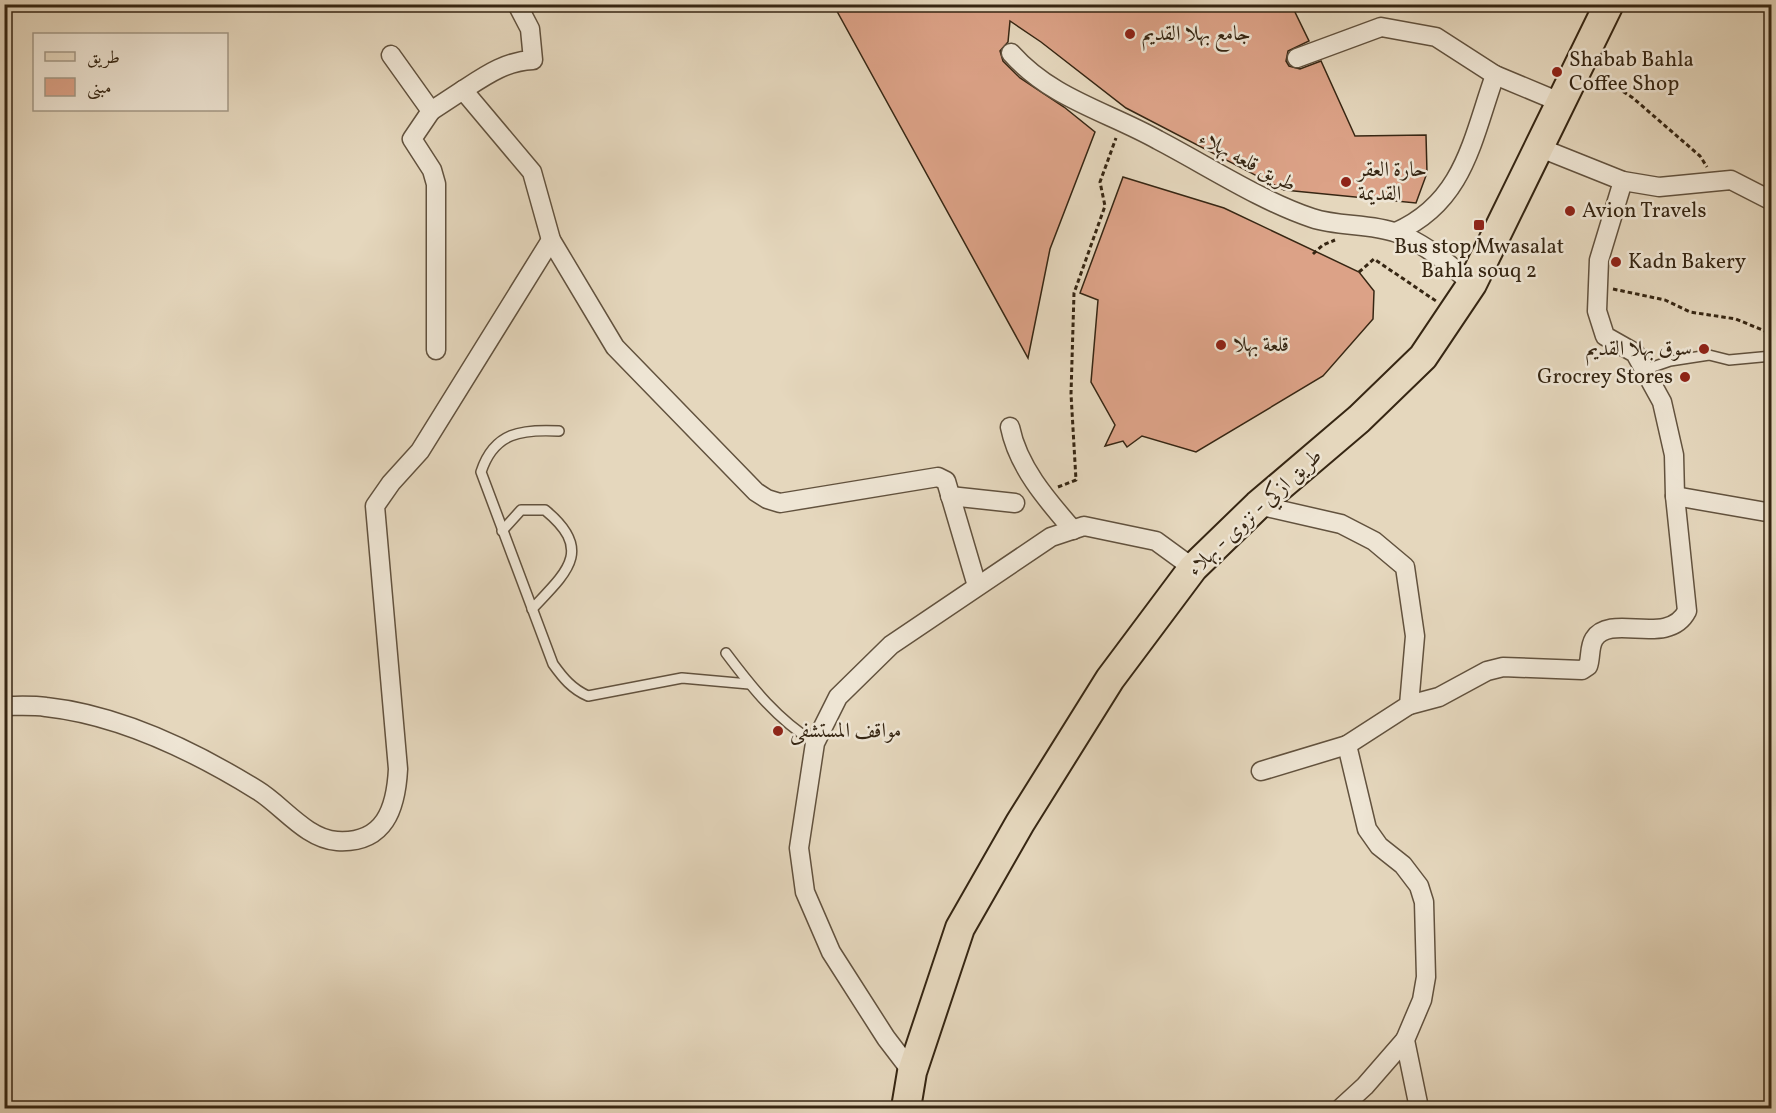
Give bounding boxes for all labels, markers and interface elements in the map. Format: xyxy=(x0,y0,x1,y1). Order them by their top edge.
place label: جامع بهلا القديم xyxy=(1142,20,1251,52)
marker: جامع بهلا القديم xyxy=(1123,27,1137,41)
legend xyxy=(33,33,228,111)
text: طريق xyxy=(87,46,120,71)
place label: Shabab Bahla Coffee Shop xyxy=(1569,46,1694,99)
marker: Shabab Bahla Coffee Shop xyxy=(1550,65,1564,79)
text: مبنى xyxy=(87,76,112,101)
street label: طريق قلعه بهلاء xyxy=(1193,124,1301,200)
place label: حارة العقر القديمة xyxy=(1356,156,1427,209)
marker: حارة العقر القديمة xyxy=(1339,175,1353,189)
place label: Avion Travels xyxy=(1582,197,1706,226)
marker: Avion Travels xyxy=(1563,204,1577,218)
marker: Bus stop Mwasalat Bahla souq 2 xyxy=(1472,218,1486,232)
place label: Bus stop Mwasalat Bahla souq 2 xyxy=(1394,233,1564,286)
place label: Kadn Bakery xyxy=(1628,248,1747,277)
marker: Kadn Bakery xyxy=(1609,255,1623,269)
place label: قلعة بهلا xyxy=(1233,331,1289,360)
place label: سوق بهلا القديم xyxy=(1586,335,1692,366)
marker: قلعة بهلا xyxy=(1214,338,1228,352)
marker: سوق بهلا القديم xyxy=(1697,342,1711,356)
place label: Grocrey Stores xyxy=(1537,363,1673,392)
marker: Grocrey Stores xyxy=(1678,370,1692,384)
street label: طريق ازكي - نزوى - بهلاء xyxy=(1181,443,1330,584)
place label: مواقف المستشفى xyxy=(790,717,901,746)
marker: مواقف المستشفى xyxy=(771,724,785,738)

